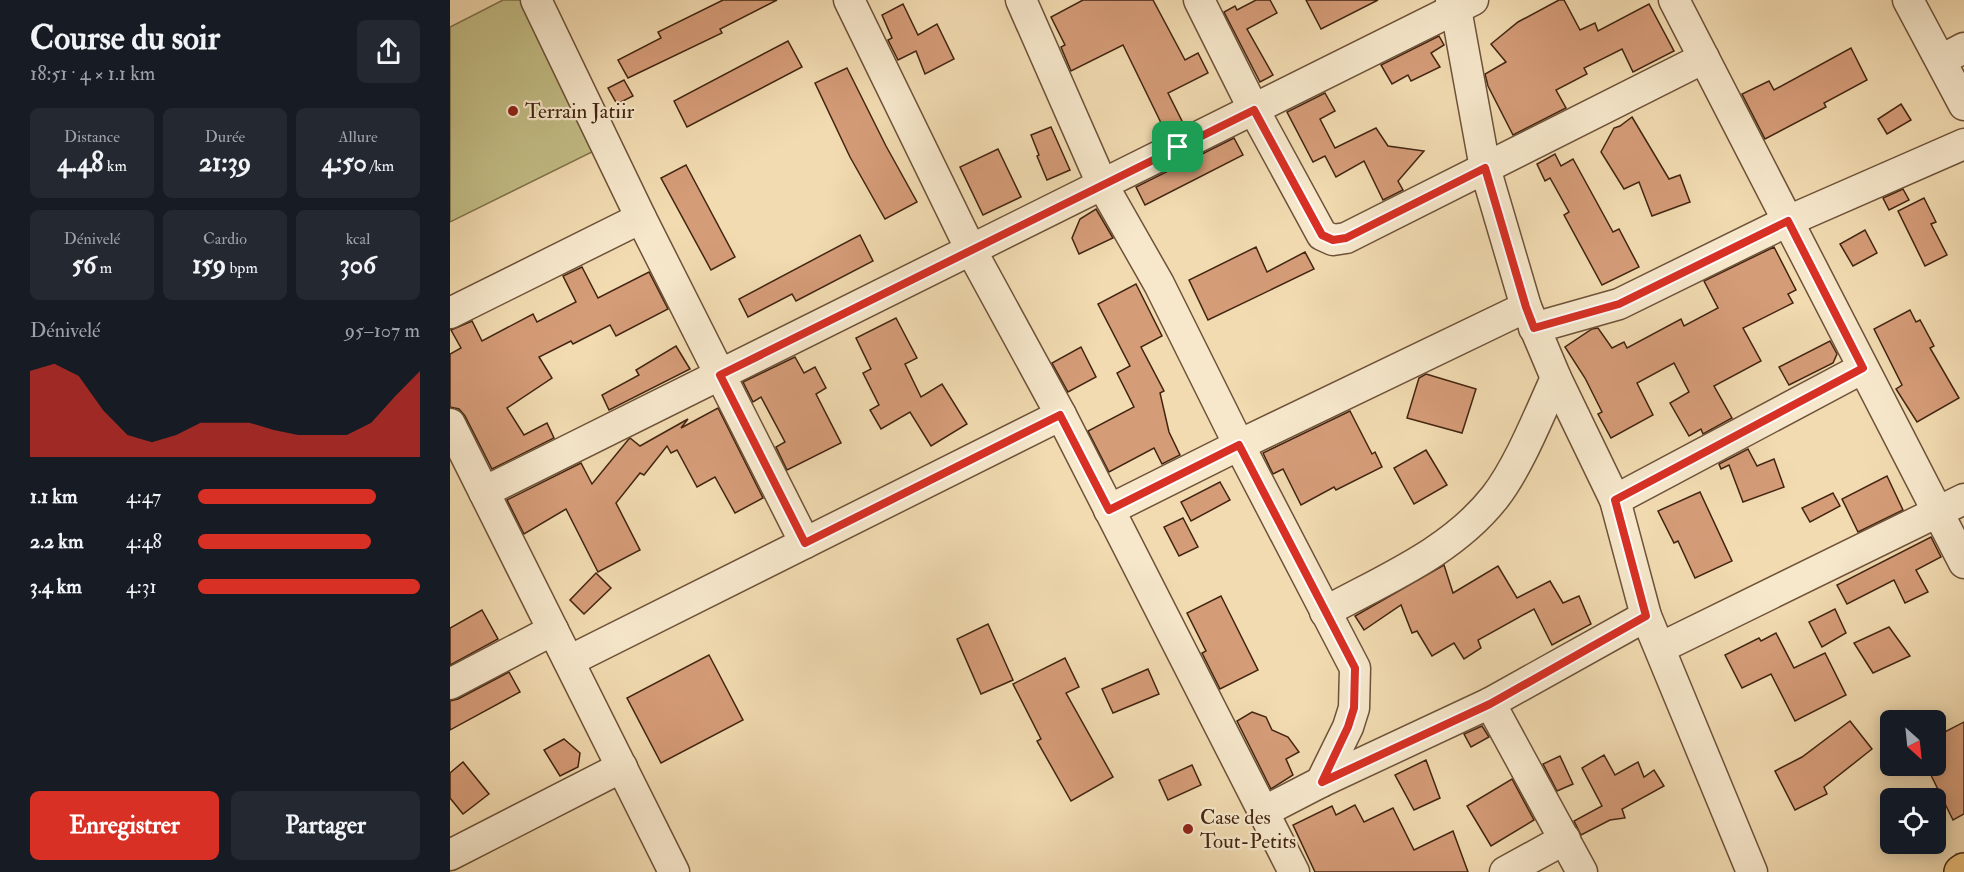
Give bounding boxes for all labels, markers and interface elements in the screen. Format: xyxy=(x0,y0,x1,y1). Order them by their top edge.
text: Course du soir xyxy=(30,18,220,59)
button: share xyxy=(357,20,420,83)
text: 18:51 · 4 × 1.1 km xyxy=(30,61,155,86)
place label: Terrain Jatiir xyxy=(525,98,634,125)
marker: Terrain Jatiir xyxy=(506,104,520,118)
pin xyxy=(1152,121,1203,172)
text: Distance xyxy=(64,127,120,147)
text: Durée xyxy=(205,127,245,147)
text: Allure xyxy=(338,127,378,147)
icon: arrive xyxy=(1161,130,1194,163)
text: 4.48 xyxy=(57,147,103,179)
text: 21:39 xyxy=(199,147,251,179)
text: 4:50 xyxy=(322,147,367,179)
text: km xyxy=(103,156,127,176)
text: /km xyxy=(367,156,394,176)
text: Dénivelé xyxy=(64,229,120,249)
text: Cardio xyxy=(203,229,247,249)
text: kcal xyxy=(346,229,370,249)
text: 56 xyxy=(72,249,96,281)
text: 159 xyxy=(192,249,226,281)
text: 306 xyxy=(340,249,376,281)
text: m xyxy=(96,258,112,278)
text: bpm xyxy=(226,258,258,278)
text: Dénivelé xyxy=(30,318,100,343)
text: 95–107 m xyxy=(345,318,420,343)
text: 1.1 km xyxy=(30,484,77,509)
text: 4:47 xyxy=(126,484,161,509)
text: 2.2 km xyxy=(30,529,83,554)
text: 4:48 xyxy=(126,529,162,554)
text: 3.4 km xyxy=(30,574,82,599)
text: 4:31 xyxy=(126,574,157,599)
north arrow xyxy=(1880,710,1946,776)
map controls xyxy=(1880,710,1946,854)
button: locate xyxy=(1880,788,1946,854)
button: Enregistrer xyxy=(30,791,219,860)
button: Partager xyxy=(231,791,420,860)
place label: Case des Tout-Petits xyxy=(1200,804,1296,855)
marker: Case des Tout-Petits xyxy=(1181,822,1195,836)

